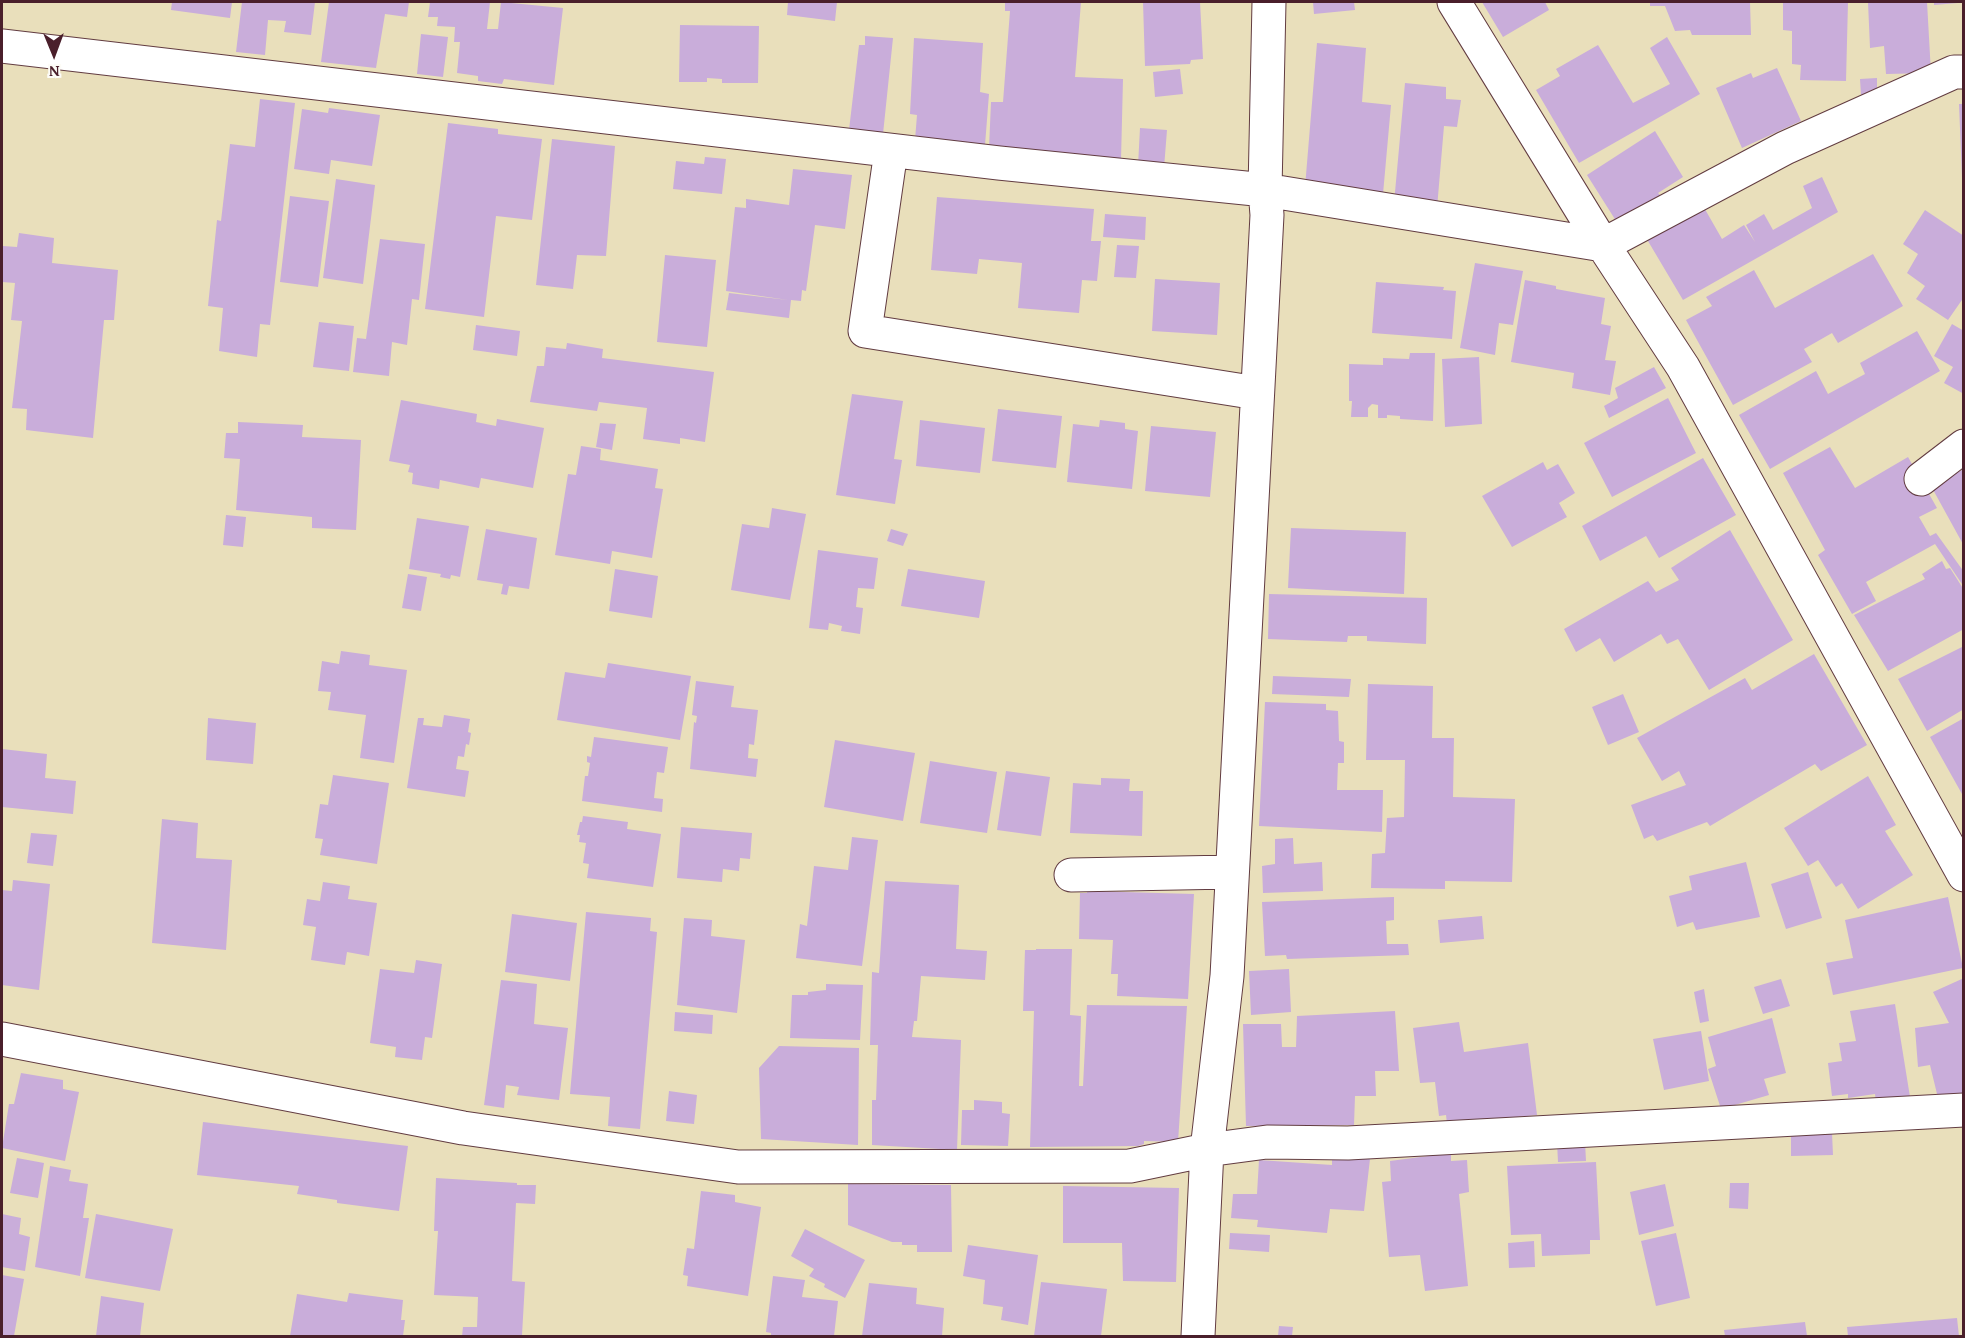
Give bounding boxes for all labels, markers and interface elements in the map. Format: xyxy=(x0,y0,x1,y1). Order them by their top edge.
north arrow xyxy=(24,24,84,84)
text: N xyxy=(49,60,60,84)

